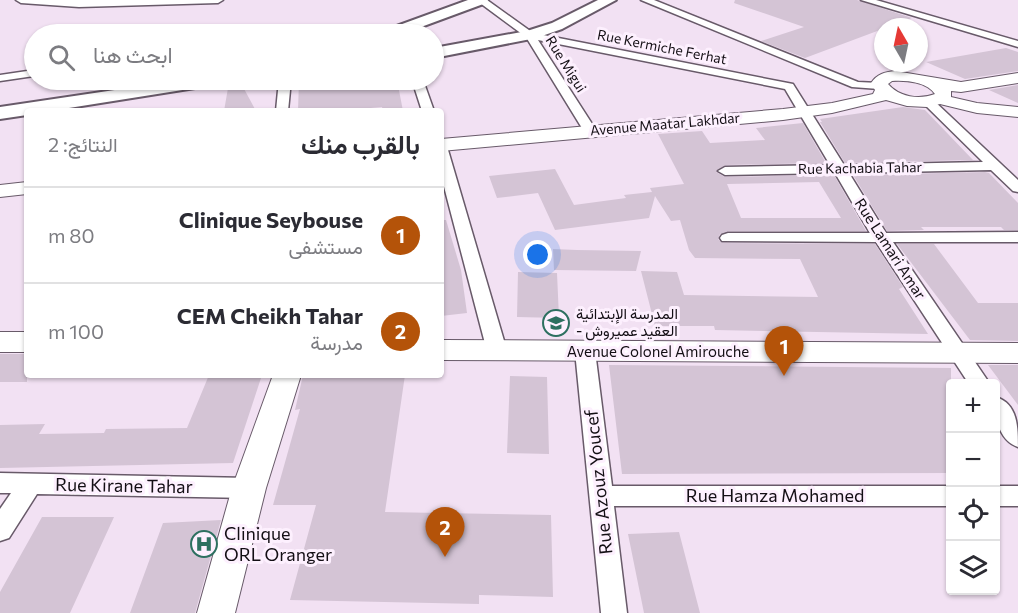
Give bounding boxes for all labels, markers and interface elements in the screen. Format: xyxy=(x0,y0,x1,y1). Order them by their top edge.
north arrow xyxy=(874,18,928,72)
search box xyxy=(24,24,444,90)
street label: Rue Kermiche Ferhat xyxy=(596,26,729,67)
street label: Rue Migui xyxy=(542,32,590,95)
icon: search xyxy=(45,41,78,74)
text: ابحث هنا xyxy=(93,41,173,68)
street label: Avenue Maatar Lakhdar xyxy=(589,108,741,139)
text: بالقرب منك xyxy=(301,128,420,159)
text: النتائج: 2 xyxy=(48,132,118,156)
street label: Rue Kachabia Tahar xyxy=(798,158,923,177)
street label: Rue Lamari Amar xyxy=(852,195,930,302)
text: Clinique Seybouse xyxy=(179,206,363,233)
text: 80 m xyxy=(48,223,95,247)
text: 1 xyxy=(396,223,405,247)
text: مستشفى xyxy=(288,234,363,258)
your location xyxy=(523,240,552,269)
text: CEM Cheikh Tahar xyxy=(177,302,363,329)
place label: المدرسة الإبتدائية - العقيد عميروش xyxy=(576,304,678,341)
school or university icon: المدرسة الإبتدائية - العقيد عميروش xyxy=(541,308,571,338)
text: 100 m xyxy=(48,319,104,343)
text: 2 xyxy=(395,319,406,343)
pin: 1 xyxy=(764,326,804,376)
text: مدرسة xyxy=(310,330,363,354)
street label: Avenue Colonel Amirouche xyxy=(567,342,749,360)
map controls xyxy=(946,379,1000,595)
button: + xyxy=(946,379,1000,433)
street label: Rue Azouz Youcef xyxy=(579,408,617,556)
button: − xyxy=(946,433,1000,487)
street label: Rue Kirane Tahar xyxy=(55,473,193,497)
street label: Rue Hamza Mohamed xyxy=(686,484,864,506)
button: locate xyxy=(946,487,1000,541)
pin: 2 xyxy=(426,508,464,557)
place label: Clinique ORL Oranger xyxy=(224,522,332,565)
hospital icon: Clinique ORL Oranger xyxy=(189,529,219,559)
button: layers xyxy=(946,541,1000,595)

